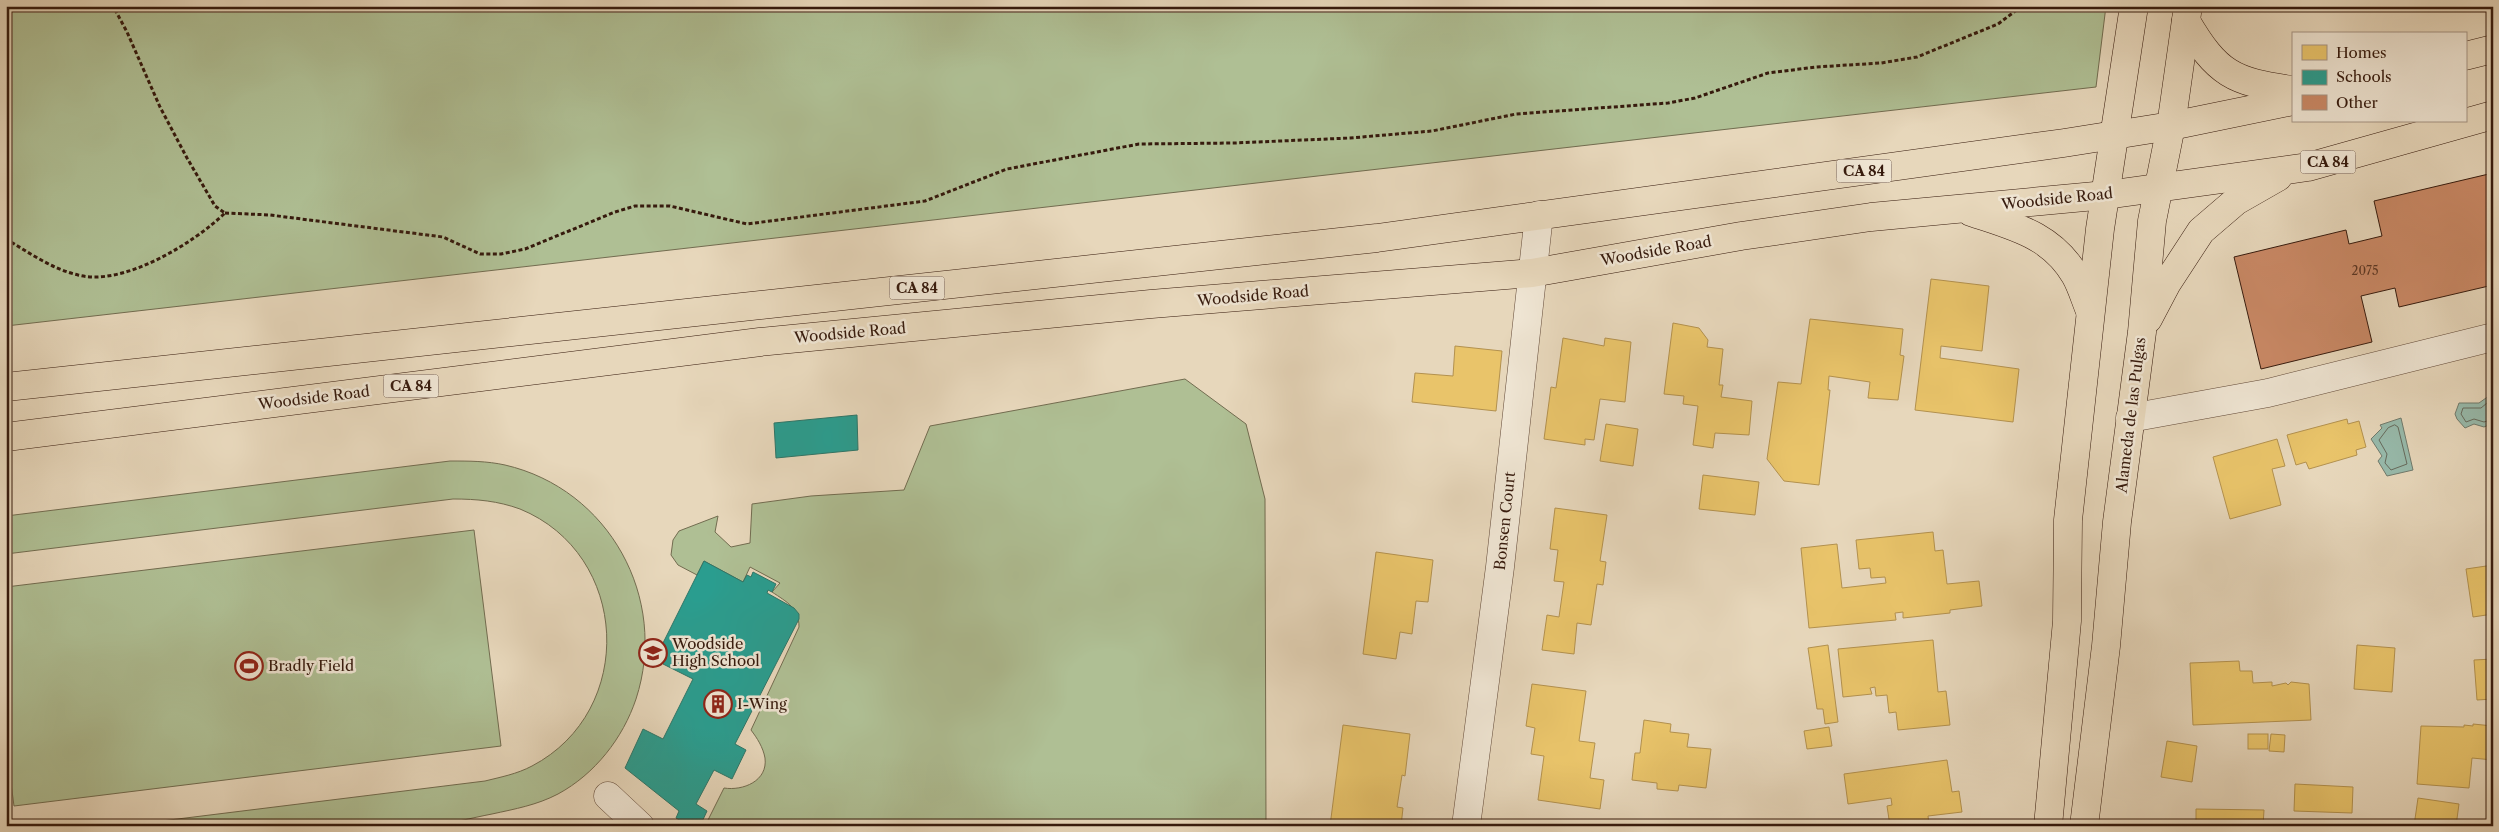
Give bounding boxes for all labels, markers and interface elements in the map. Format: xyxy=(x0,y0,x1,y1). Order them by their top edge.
legend xyxy=(2292,32,2466,122)
text: Homes xyxy=(2336,43,2387,62)
text: Schools xyxy=(2336,67,2392,86)
text: Other xyxy=(2336,93,2379,112)
road number: CA 84 xyxy=(2300,150,2356,173)
road number: CA 84 xyxy=(1836,160,1892,182)
street label: Woodside Road xyxy=(1999,183,2114,214)
street label: Woodside Road xyxy=(1598,231,1713,270)
house number: 2075 xyxy=(2352,263,2378,278)
road number: CA 84 xyxy=(890,276,944,300)
street label: Woodside Road xyxy=(1195,281,1310,310)
street label: Woodside Road xyxy=(792,318,907,347)
street label: Alameda de las Pulgas xyxy=(2111,336,2150,495)
road number: CA 84 xyxy=(384,374,438,398)
street label: Woodside Road xyxy=(256,381,371,414)
street label: Bonsen Court xyxy=(1490,470,1519,571)
place label: Woodside High School xyxy=(671,634,760,670)
school or university icon: Woodside High School xyxy=(638,638,668,668)
sports icon: Bradly Field xyxy=(234,651,264,681)
place label: Bradly Field xyxy=(268,656,354,675)
building icon: I-Wing xyxy=(703,689,733,719)
place label: I-Wing xyxy=(737,694,787,713)

